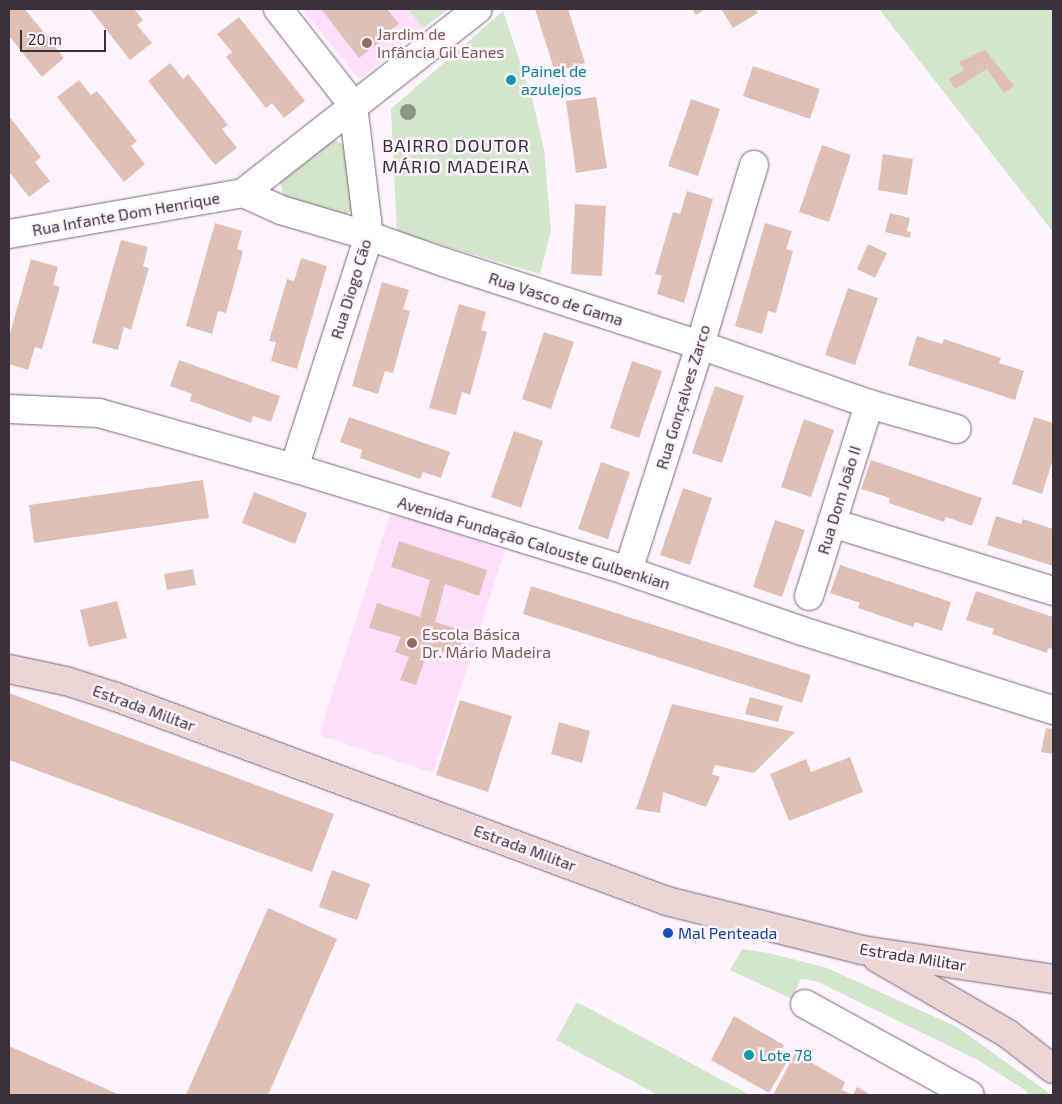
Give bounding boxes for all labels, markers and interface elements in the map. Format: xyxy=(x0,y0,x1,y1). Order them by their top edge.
scale bar xyxy=(22,20,109,52)
place label: Jardim de Infância Gil Eanes xyxy=(377,24,505,62)
text: 20 m xyxy=(28,30,62,48)
marker: Jardim de Infância Gil Eanes xyxy=(361,37,373,49)
place label: Painel de azulejos xyxy=(521,61,587,99)
marker: Painel de azulejos xyxy=(505,74,517,86)
district label: BAIRRO DOUTOR MÁRIO MADEIRA xyxy=(380,135,532,178)
street label: Rua Infante Dom Henrique xyxy=(31,188,221,240)
street label: Rua Diogo Cão xyxy=(327,237,375,341)
street label: Rua Vasco de Gama xyxy=(486,268,626,330)
street label: Rua Gonçalves Zarco xyxy=(652,322,714,472)
street label: Rua Dom João II xyxy=(813,443,865,557)
street label: Avenida Fundação Calouste Gulbenkian xyxy=(396,492,672,594)
place label: Escola Básica Dr. Mário Madeira xyxy=(422,624,551,662)
marker: Escola Básica Dr. Mário Madeira xyxy=(406,637,418,649)
street label: Estrada Militar xyxy=(90,681,198,735)
street label: Estrada Militar xyxy=(471,821,579,875)
place label: Mal Penteada xyxy=(678,923,778,943)
marker: Mal Penteada xyxy=(662,927,674,939)
street label: Estrada Militar xyxy=(858,939,968,975)
place label: Lote 78 xyxy=(759,1045,812,1065)
marker: Lote 78 xyxy=(743,1049,755,1061)

